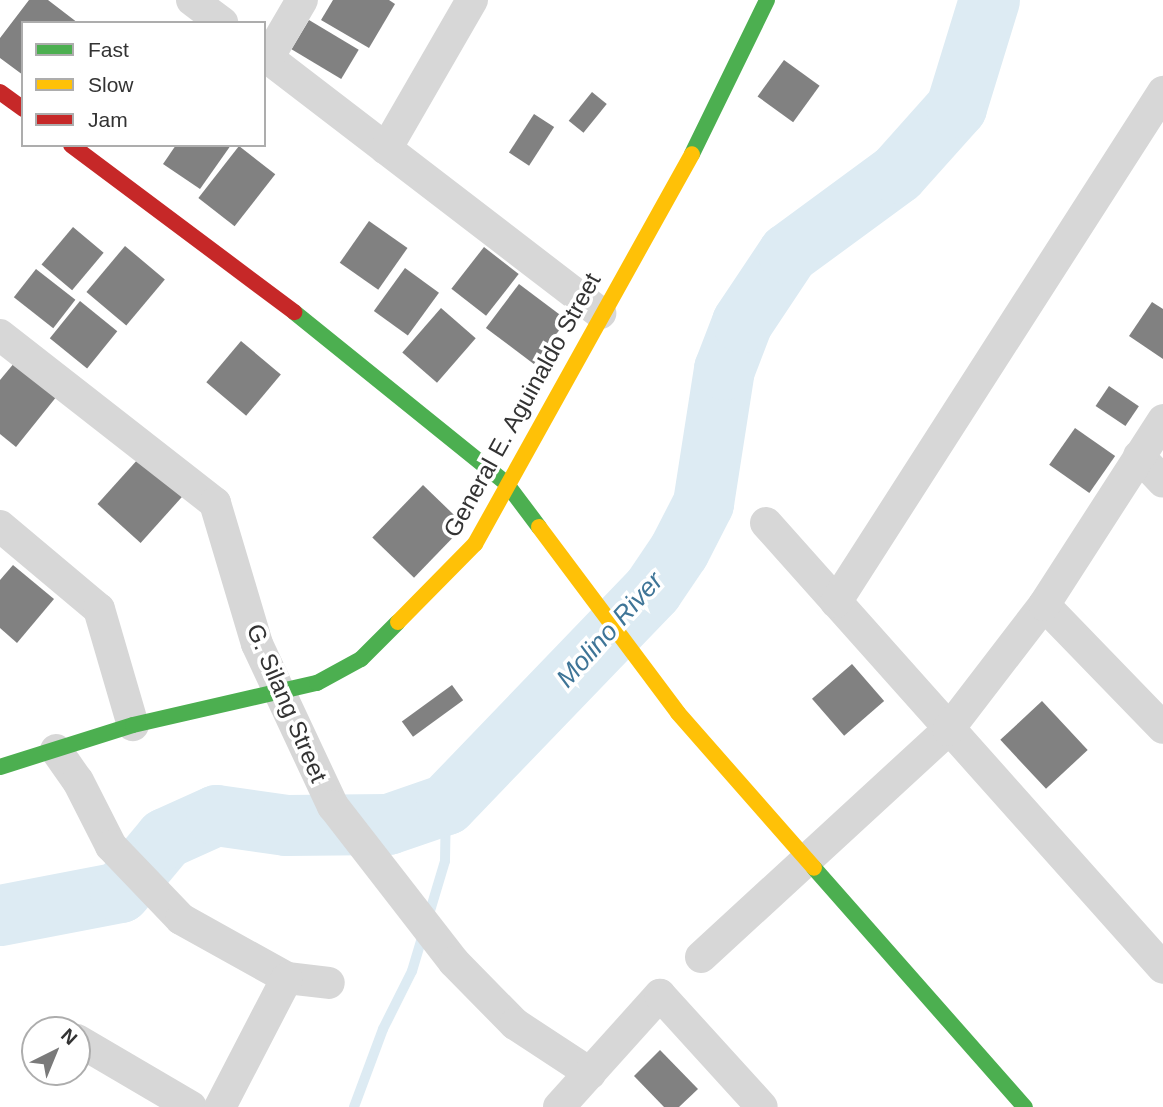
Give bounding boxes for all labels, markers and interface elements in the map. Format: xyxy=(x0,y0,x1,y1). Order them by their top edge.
legend xyxy=(21,21,266,147)
text: Fast xyxy=(88,38,129,61)
text: Slow xyxy=(88,73,134,96)
text: Jam xyxy=(88,108,128,131)
street label: General E. Aguinaldo Street xyxy=(437,267,607,543)
water label: Molino River xyxy=(550,566,670,694)
street label: G. Silang Street xyxy=(241,619,333,787)
north arrow xyxy=(21,1016,91,1086)
text: N xyxy=(57,1024,81,1049)

